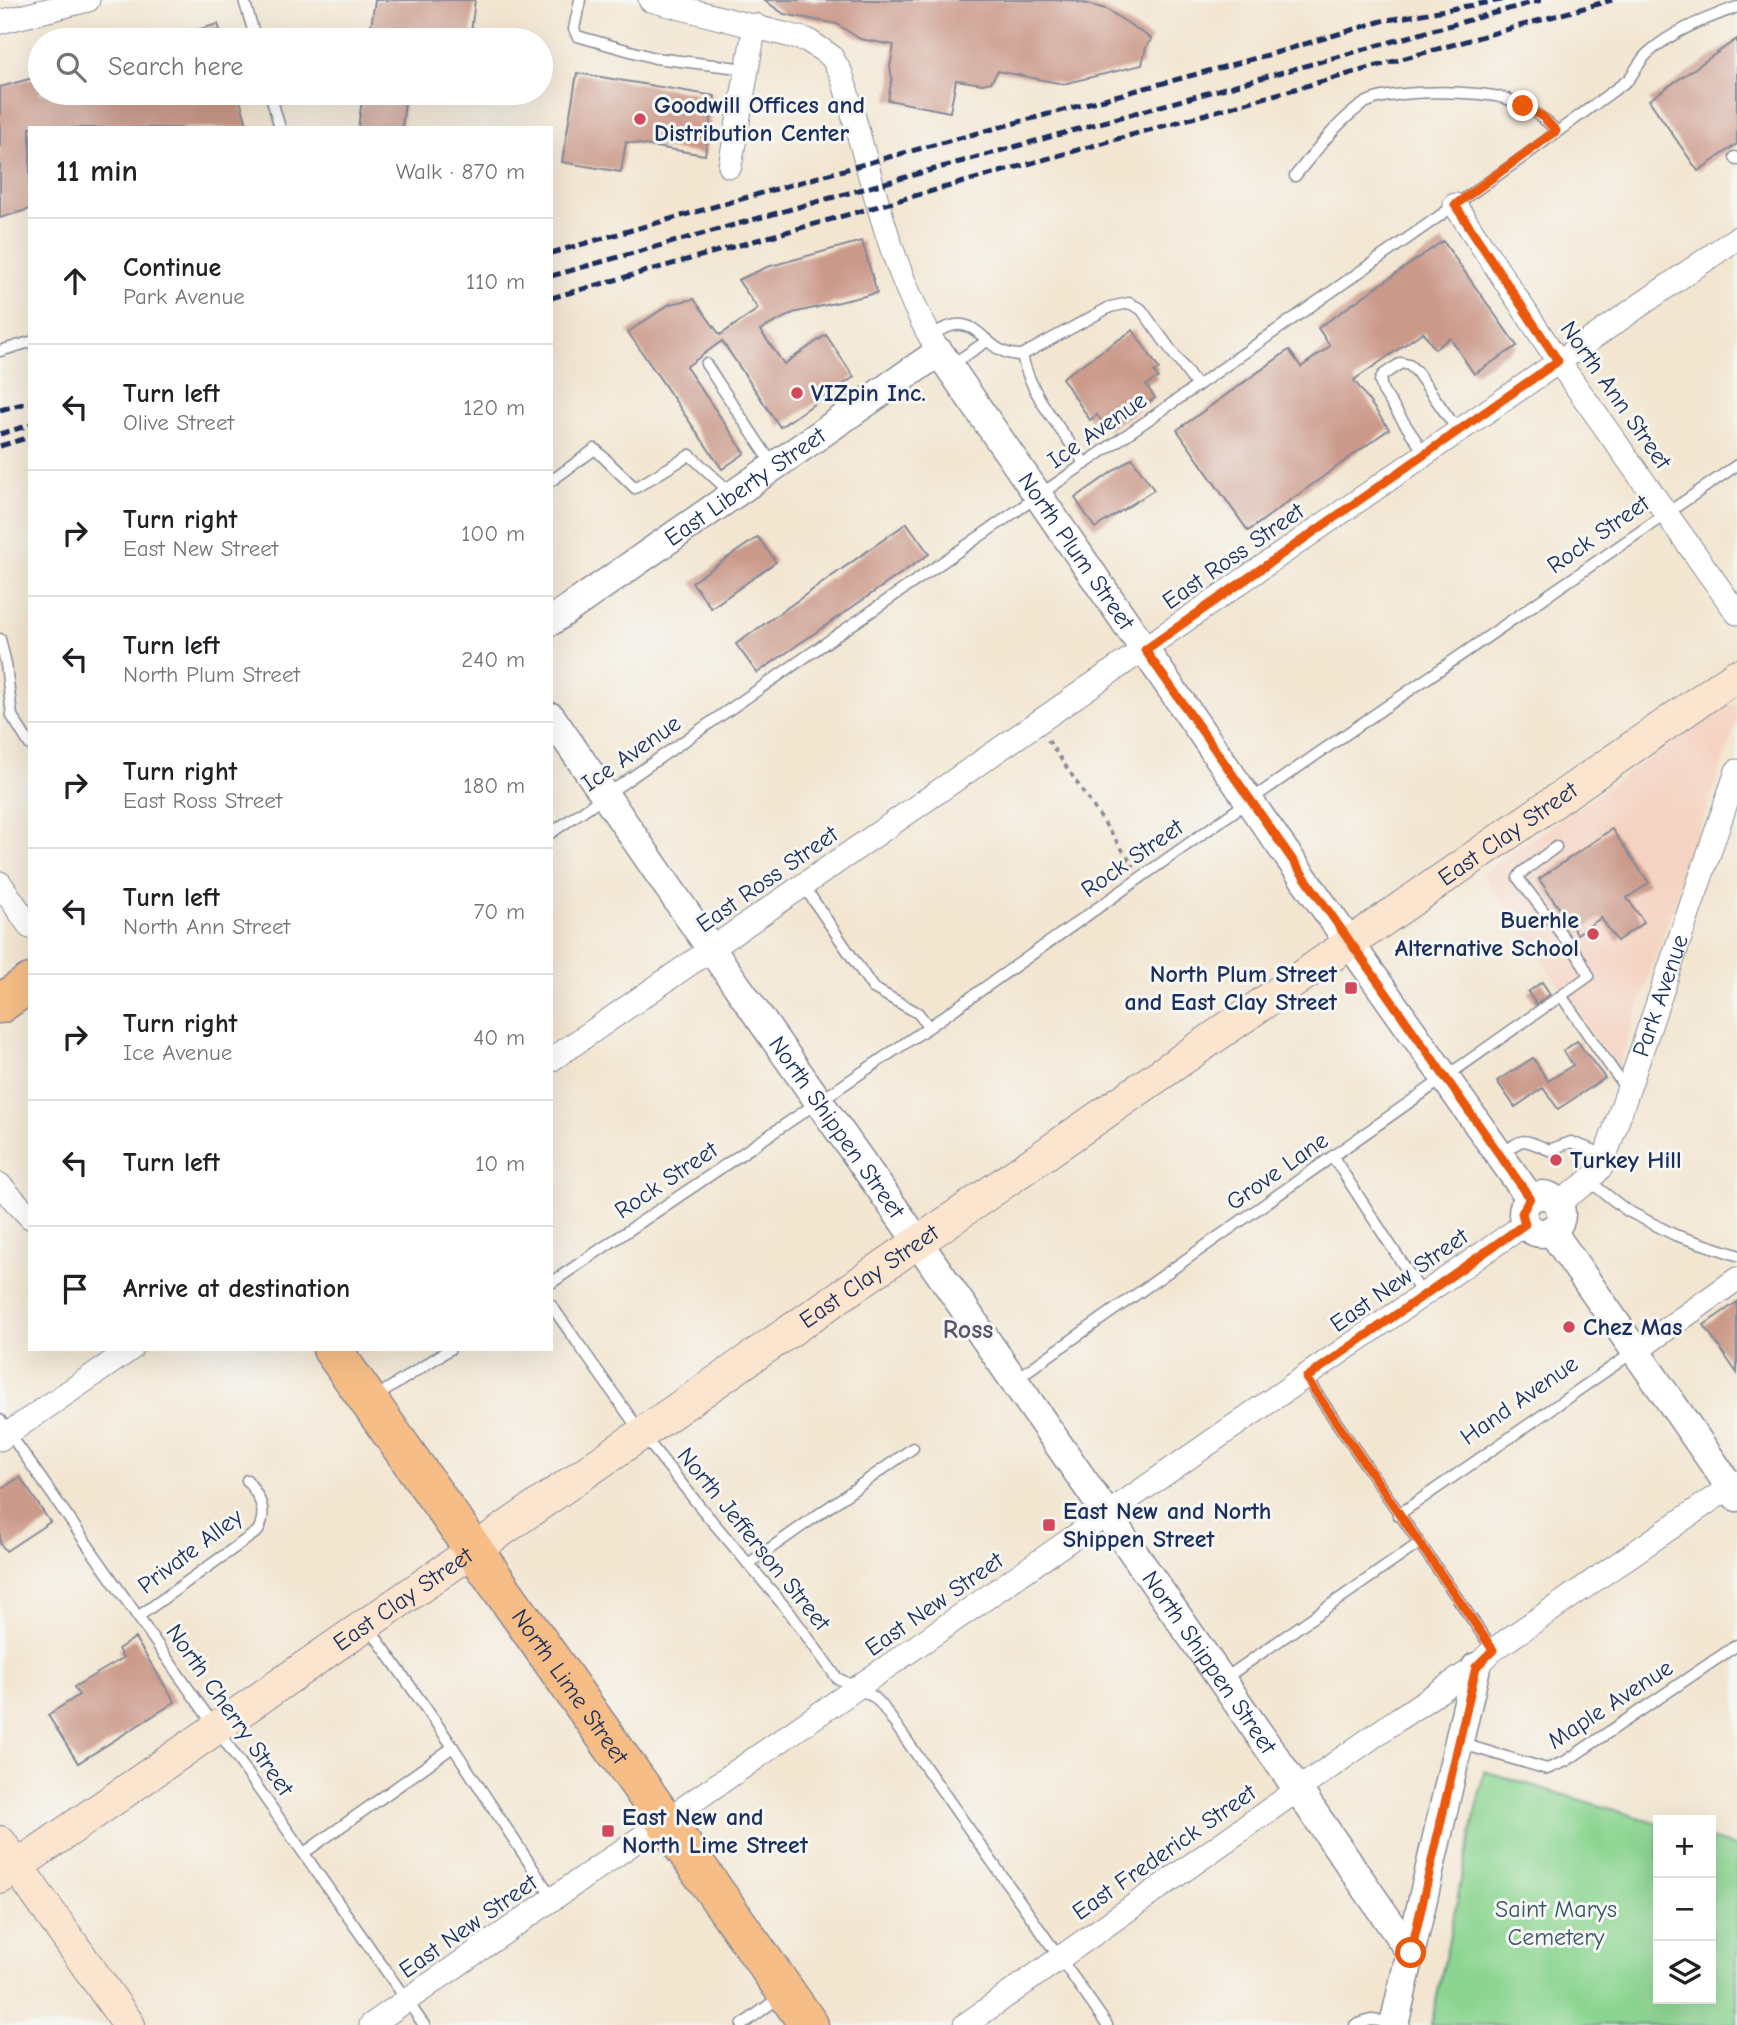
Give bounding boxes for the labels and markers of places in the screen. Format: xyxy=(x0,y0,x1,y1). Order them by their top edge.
place label: Goodwill Offices and Distribution Center xyxy=(654,91,865,147)
marker: Goodwill Offices and Distribution Center xyxy=(632,111,648,127)
place label: VIZpin Inc. xyxy=(811,379,926,407)
marker: VIZpin Inc. xyxy=(789,385,805,401)
place label: Buerhle Alternative School xyxy=(1395,906,1579,962)
marker: Buerhle Alternative School xyxy=(1585,926,1601,942)
place label: North Plum Street and East Clay Street xyxy=(1124,960,1338,1016)
marker: North Plum Street and East Clay Street xyxy=(1343,980,1359,996)
place label: Turkey Hill xyxy=(1570,1146,1682,1174)
marker: Turkey Hill xyxy=(1548,1152,1564,1168)
place label: Chez Mas xyxy=(1583,1313,1682,1341)
marker: Chez Mas xyxy=(1561,1319,1577,1335)
place label: East New and North Shippen Street xyxy=(1063,1497,1271,1553)
marker: East New and North Shippen Street xyxy=(1041,1517,1057,1533)
place label: East New and North Lime Street xyxy=(622,1803,809,1859)
marker: East New and North Lime Street xyxy=(600,1823,616,1839)

